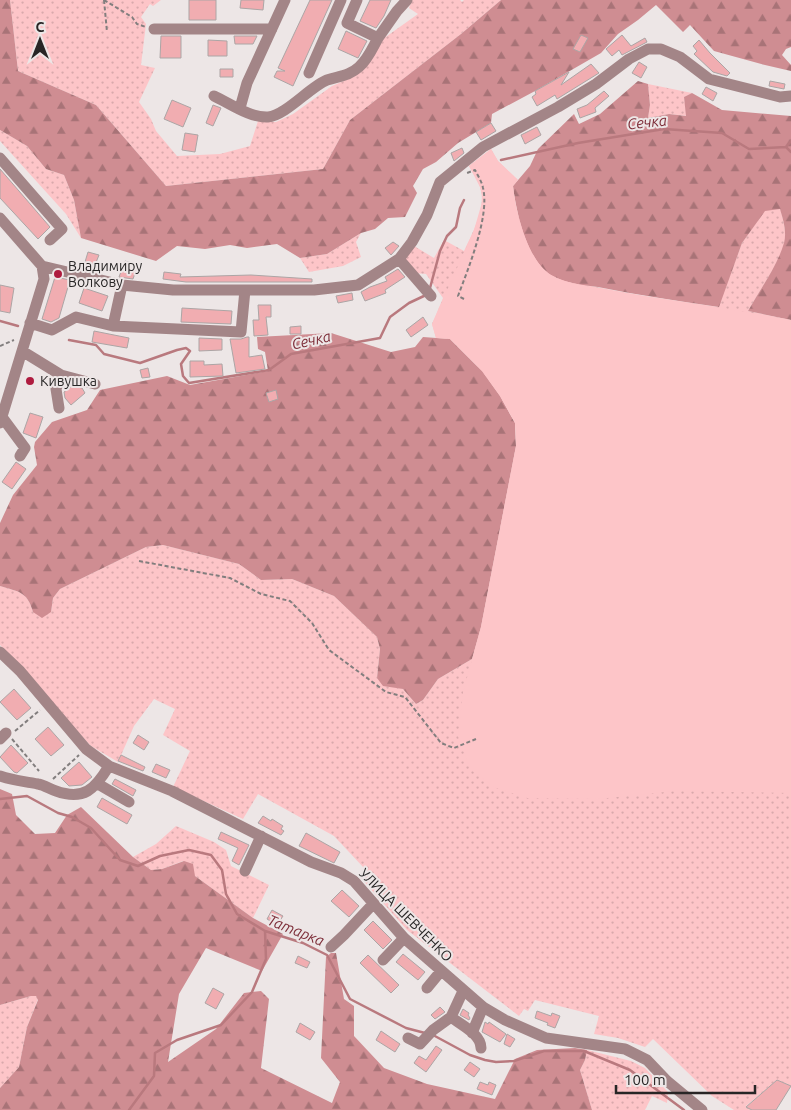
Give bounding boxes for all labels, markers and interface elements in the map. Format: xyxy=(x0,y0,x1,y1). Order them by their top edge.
north arrow xyxy=(15,15,65,65)
text: С xyxy=(36,19,45,35)
water label: Сечка xyxy=(626,111,668,133)
place label: Владимиру Волкову xyxy=(68,258,142,290)
marker: Владимиру Волкову xyxy=(52,268,64,280)
water label: Сечка xyxy=(290,327,332,353)
place label: Кивушка xyxy=(40,373,97,389)
marker: Кивушка xyxy=(24,375,36,387)
street label: УЛИЦА ШЕВЧЕНКО xyxy=(356,865,456,965)
water label: Татарка xyxy=(265,911,327,949)
scale bar xyxy=(616,1062,755,1094)
text: 100 m xyxy=(624,1071,666,1088)

